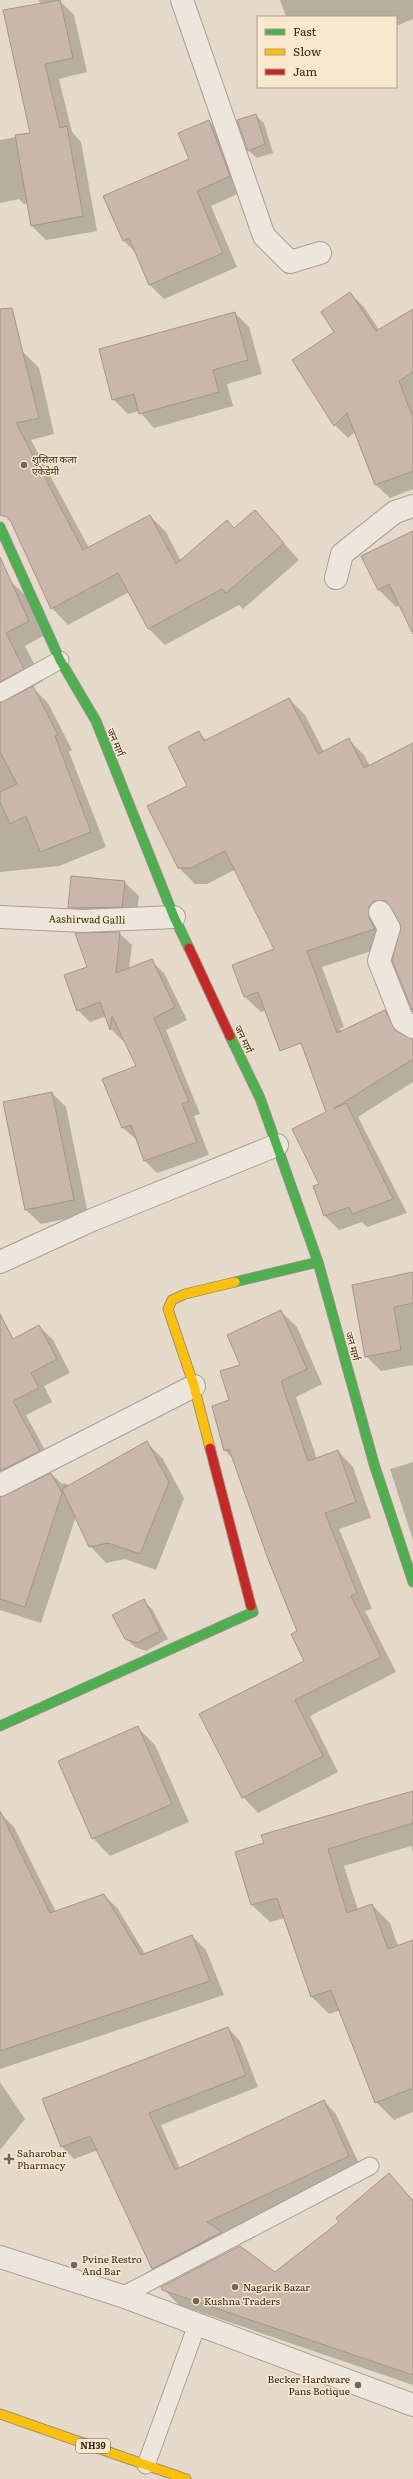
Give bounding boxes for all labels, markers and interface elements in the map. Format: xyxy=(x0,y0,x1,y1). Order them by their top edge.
legend xyxy=(257,16,397,88)
text: Fast xyxy=(293,22,317,40)
text: Slow xyxy=(293,42,322,60)
text: Jam xyxy=(293,62,318,80)
place label: शुसिला कला एकेडेमी xyxy=(32,451,77,478)
marker: शुसिला कला एकेडेमी xyxy=(19,460,29,470)
street label: जन मार्ग xyxy=(104,725,129,759)
street label: Aashirwad Galli xyxy=(49,910,126,927)
street label: जन मार्ग xyxy=(231,1022,258,1056)
street label: जन मार्ग xyxy=(342,1330,365,1363)
place label: Saharobar Pharmacy xyxy=(17,2145,67,2172)
marker: Saharobar Pharmacy xyxy=(4,2154,14,2164)
place label: Pvine Restro And Bar xyxy=(82,2251,142,2278)
marker: Pvine Restro And Bar xyxy=(69,2260,79,2270)
place label: Nagarik Bazar xyxy=(243,2279,310,2294)
marker: Nagarik Bazar xyxy=(230,2282,240,2292)
place label: Kushna Traders xyxy=(204,2293,281,2308)
marker: Kushna Traders xyxy=(191,2296,201,2306)
place label: Becker Hardware Pans Botique xyxy=(268,2371,350,2398)
marker: Becker Hardware Pans Botique xyxy=(353,2380,363,2390)
road number: NH39 xyxy=(76,2439,110,2453)

